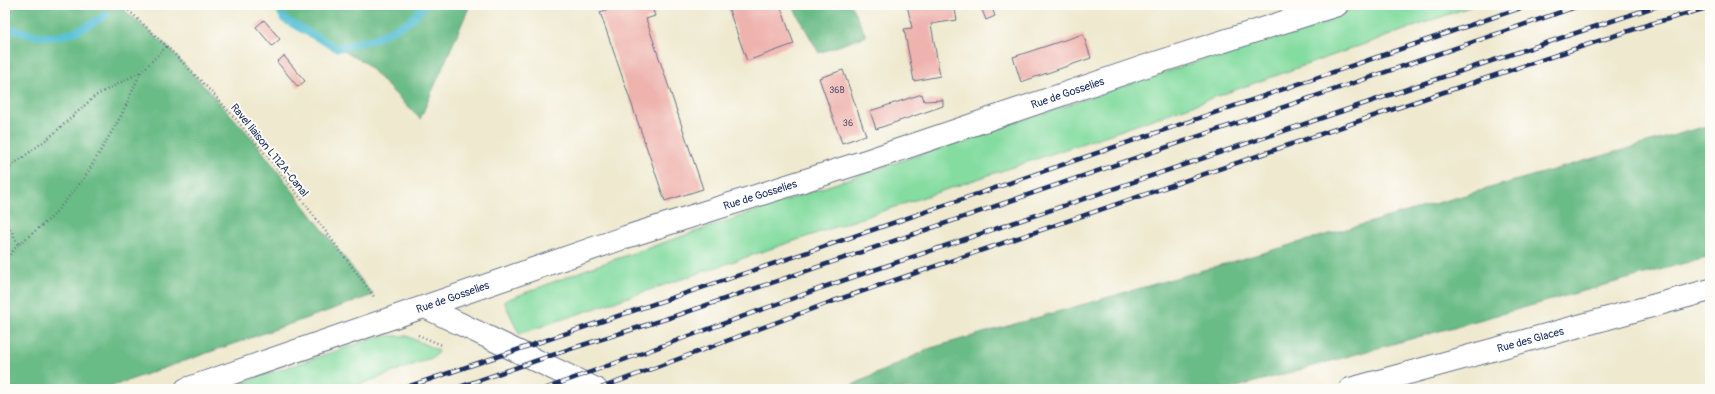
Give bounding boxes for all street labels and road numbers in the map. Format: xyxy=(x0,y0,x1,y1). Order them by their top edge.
street label: Rue de Gosselies xyxy=(1029,75,1106,112)
street label: Ravel liaison L112A-Canal xyxy=(228,101,311,200)
street label: Rue de Gosselies xyxy=(722,177,799,213)
street label: Rue de Gosselies xyxy=(414,279,491,316)
street label: Rue des Glaces xyxy=(1496,324,1565,355)

